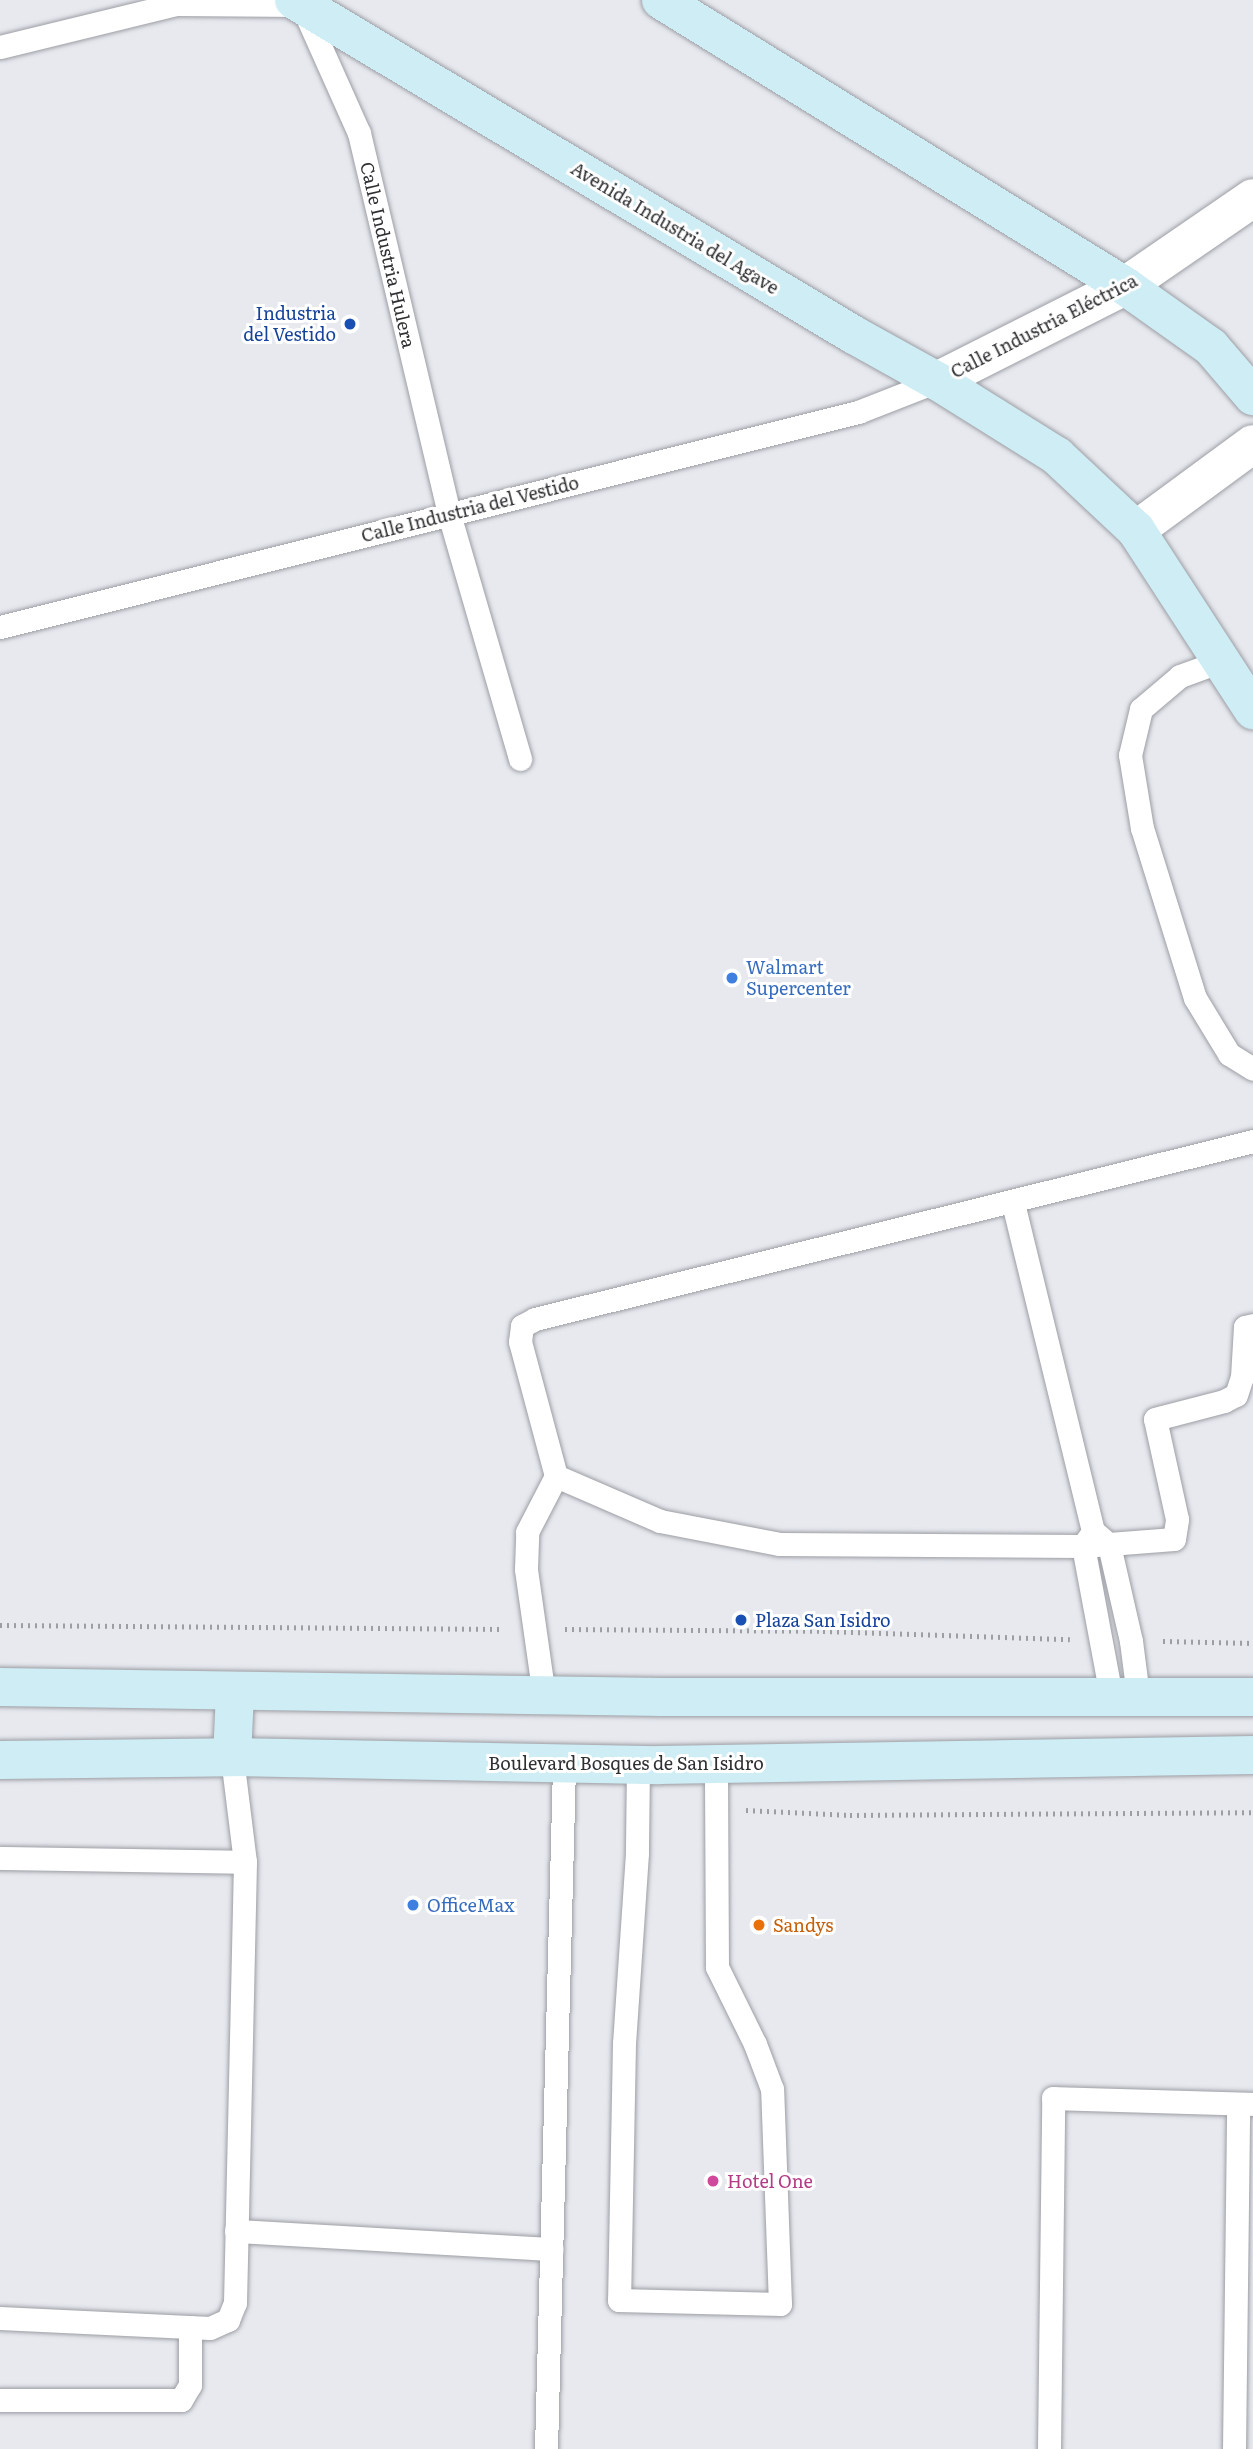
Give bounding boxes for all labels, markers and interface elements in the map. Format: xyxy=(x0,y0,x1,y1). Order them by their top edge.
street label: Avenida Industria del Agave xyxy=(567,157,783,299)
street label: Calle Industria Hulera xyxy=(356,160,420,350)
street label: Calle Industria Eléctrica xyxy=(947,269,1141,383)
place label: Industria del Vestido xyxy=(243,303,336,346)
marker: Industria del Vestido xyxy=(342,316,358,332)
street label: Calle Industria del Vestido xyxy=(359,471,581,547)
place label: Walmart Supercenter xyxy=(746,957,851,1000)
marker: Walmart Supercenter xyxy=(724,970,740,986)
place label: Plaza San Isidro xyxy=(755,1609,891,1631)
marker: Plaza San Isidro xyxy=(733,1612,749,1628)
street label: Boulevard Bosques de San Isidro xyxy=(488,1752,764,1774)
place label: OfficeMax xyxy=(427,1894,514,1916)
marker: OfficeMax xyxy=(405,1897,421,1913)
place label: Sandys xyxy=(773,1914,833,1936)
marker: Sandys xyxy=(751,1917,767,1933)
place label: Hotel One xyxy=(727,2170,813,2192)
marker: Hotel One xyxy=(705,2173,721,2189)

